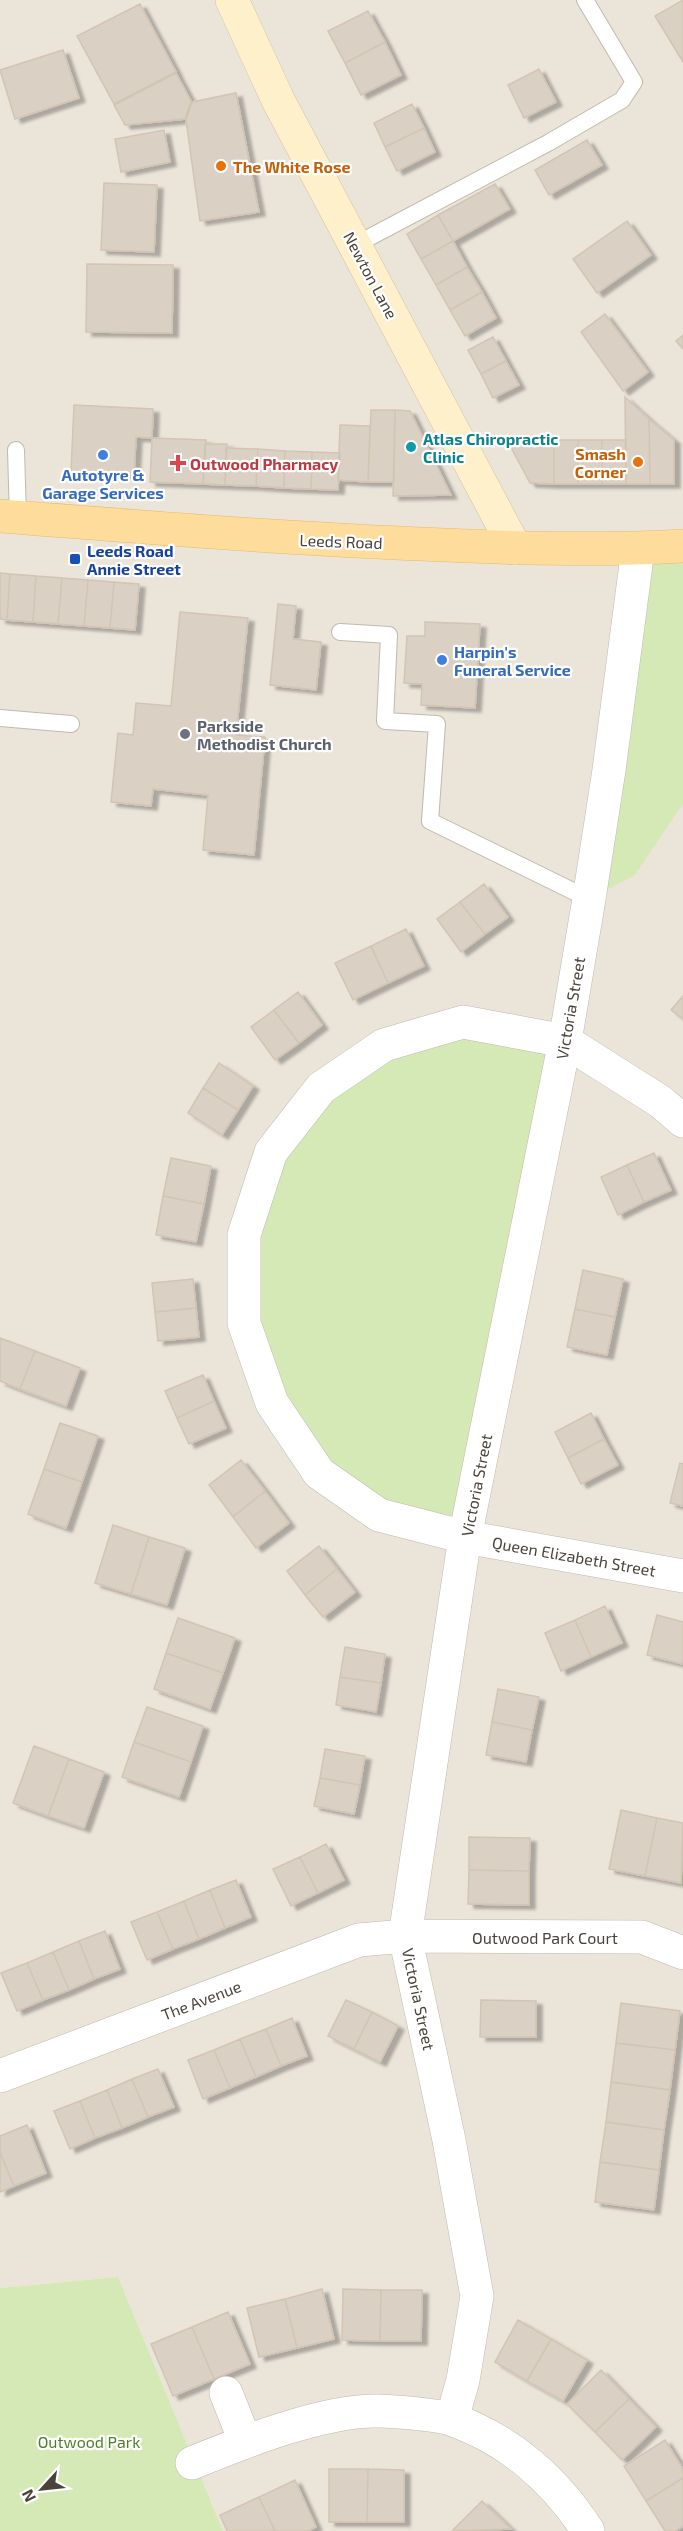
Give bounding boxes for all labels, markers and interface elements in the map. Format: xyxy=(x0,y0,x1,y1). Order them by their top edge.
place label: The White Rose xyxy=(233,157,351,176)
marker: The White Rose xyxy=(214,159,228,173)
street label: Newton Lane xyxy=(340,228,402,322)
place label: Atlas Chiropractic Clinic xyxy=(423,429,558,466)
marker: Atlas Chiropractic Clinic xyxy=(404,440,418,454)
place label: Smash Corner xyxy=(575,444,626,481)
marker: Autotyre & Garage Services xyxy=(96,448,110,462)
place label: Outwood Pharmacy xyxy=(190,454,338,474)
marker: Smash Corner xyxy=(631,455,645,469)
marker: Outwood Pharmacy xyxy=(171,456,185,470)
place label: Autotyre & Garage Services xyxy=(42,465,164,502)
street label: Leeds Road xyxy=(299,530,383,552)
place label: Leeds Road Annie Street xyxy=(87,541,181,578)
marker: Leeds Road Annie Street xyxy=(68,552,82,566)
place label: Harpin's Funeral Service xyxy=(454,642,571,679)
marker: Harpin's Funeral Service xyxy=(435,653,449,667)
place label: Parkside Methodist Church xyxy=(197,716,332,753)
marker: Parkside Methodist Church xyxy=(178,727,192,741)
street label: Victoria Street xyxy=(552,955,588,1061)
street label: Victoria Street xyxy=(457,1432,495,1538)
street label: Queen Elizabeth Street xyxy=(491,1532,657,1581)
street label: Outwood Park Court xyxy=(472,1928,618,1947)
street label: Victoria Street xyxy=(399,1946,439,2052)
street label: The Avenue xyxy=(158,1976,244,2024)
park label: Outwood Park xyxy=(38,2432,140,2451)
north arrow xyxy=(12,2459,72,2519)
text: N xyxy=(17,2487,39,2506)

